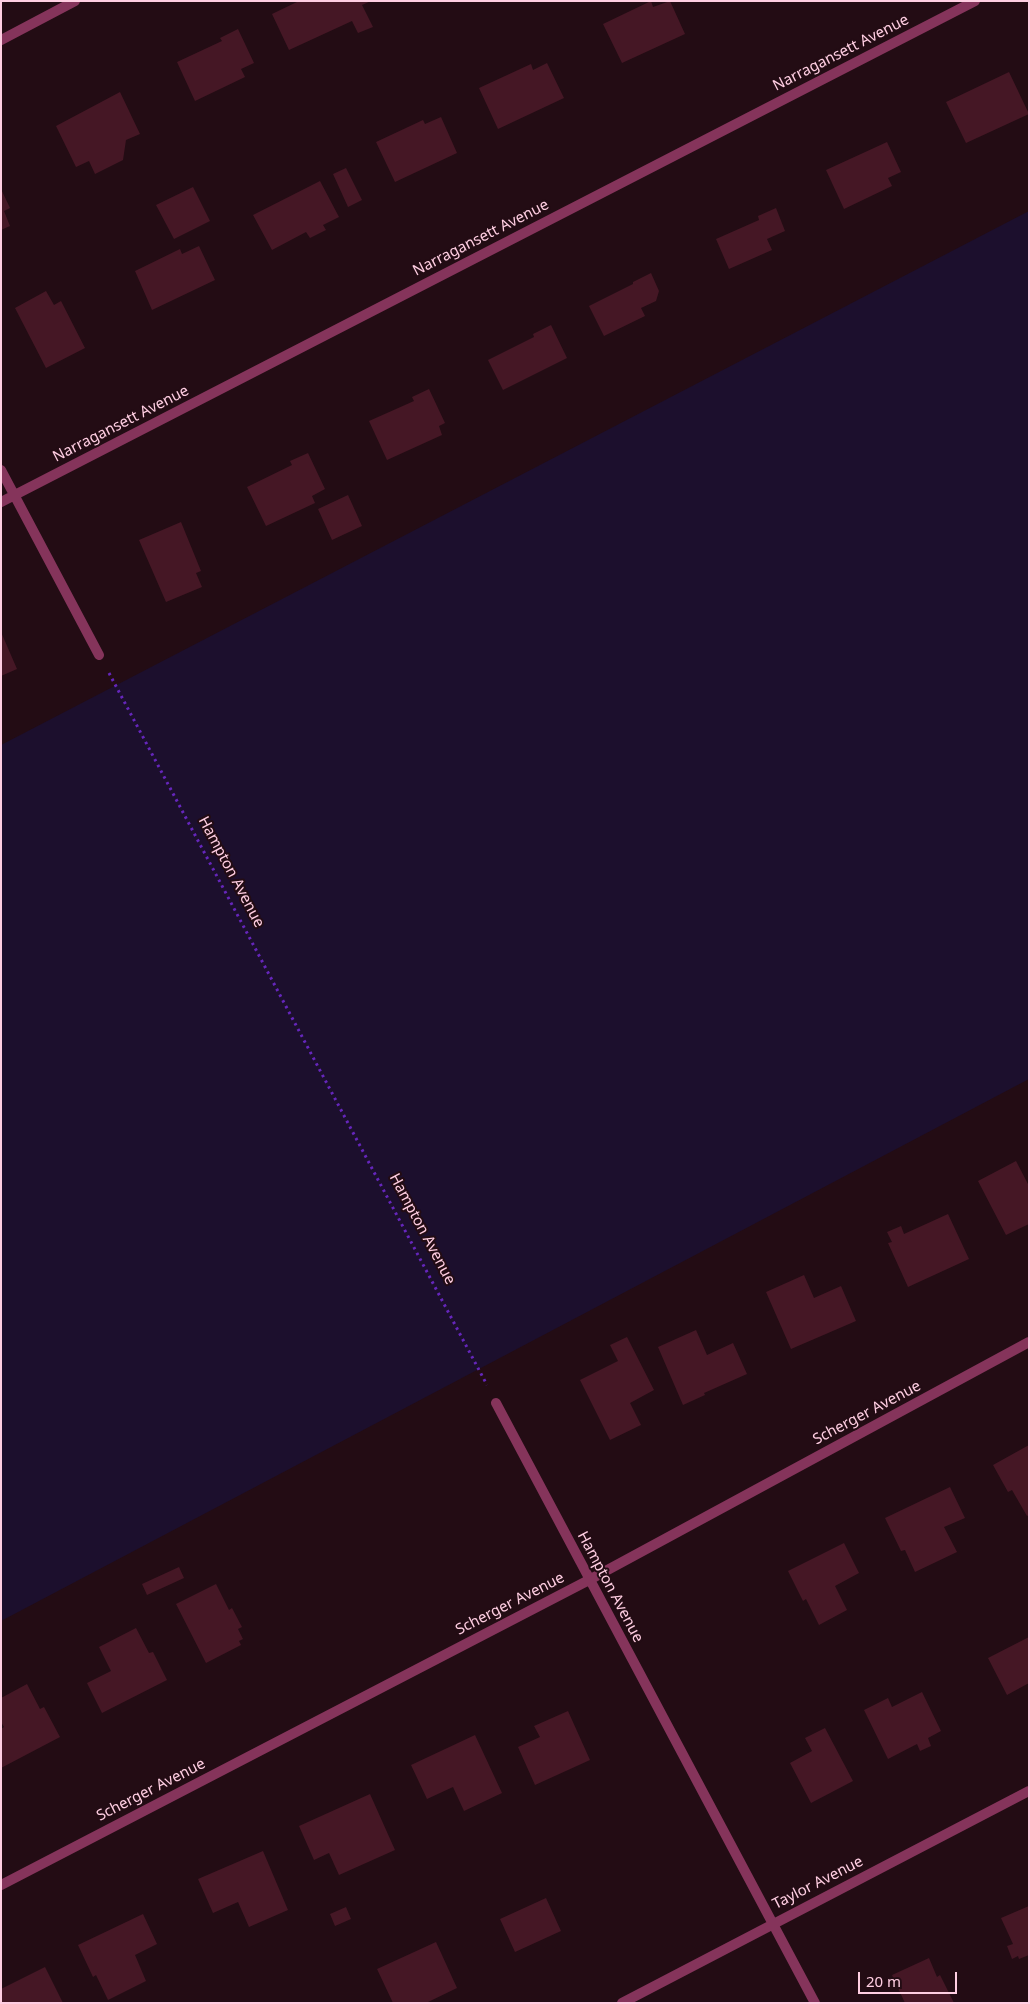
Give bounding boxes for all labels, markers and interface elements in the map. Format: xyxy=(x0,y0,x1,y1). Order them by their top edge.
street label: Narragansett Avenue xyxy=(770,11,912,95)
street label: Narragansett Avenue xyxy=(410,196,552,280)
street label: Narragansett Avenue xyxy=(50,382,192,466)
street label: Hampton Avenue xyxy=(194,813,268,931)
street label: Hampton Avenue xyxy=(385,1170,459,1288)
street label: Scherger Avenue xyxy=(810,1377,924,1449)
street label: Hampton Avenue xyxy=(573,1528,647,1646)
street label: Scherger Avenue xyxy=(453,1569,567,1639)
street label: Scherger Avenue xyxy=(94,1755,208,1825)
street label: Taylor Avenue xyxy=(770,1853,866,1913)
scale bar xyxy=(860,1962,959,1994)
text: 20 m xyxy=(866,1971,901,1991)

